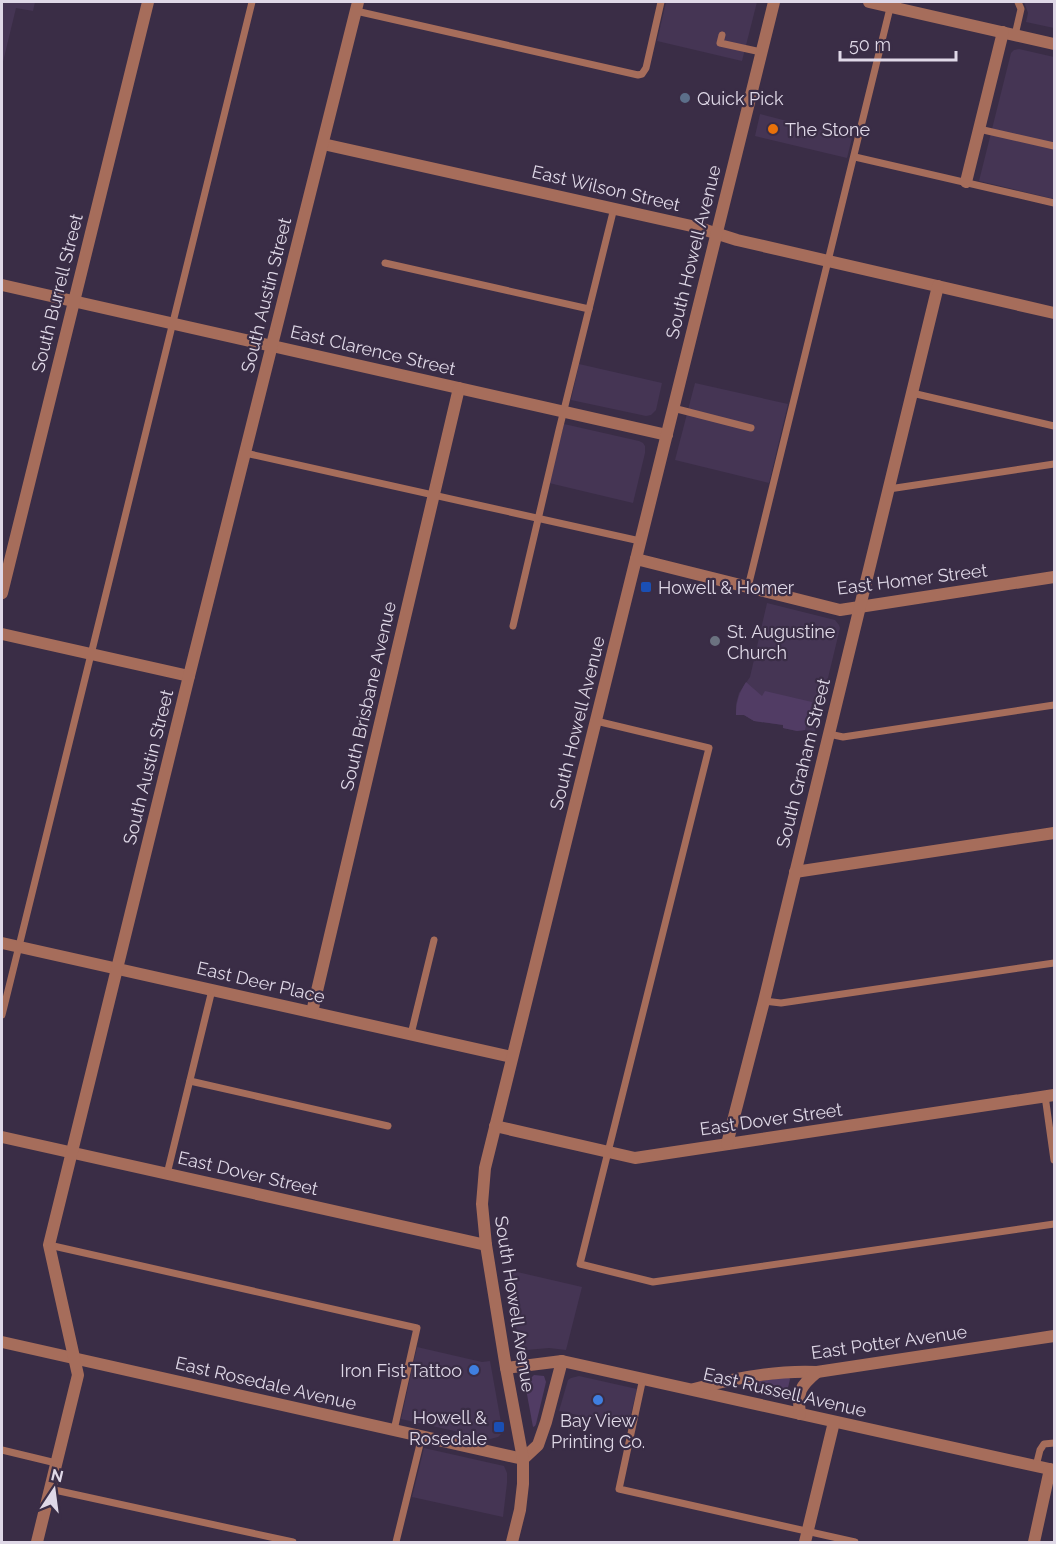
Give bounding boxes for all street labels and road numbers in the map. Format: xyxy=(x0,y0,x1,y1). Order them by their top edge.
street label: East Wilson Street xyxy=(530,161,682,215)
street label: South Howell Avenue xyxy=(661,163,725,341)
street label: South Burrell Street xyxy=(27,211,87,375)
street label: South Austin Street xyxy=(237,215,295,375)
street label: East Clarence Street xyxy=(288,321,458,379)
street label: East Homer Street xyxy=(836,559,988,599)
street label: South Brisbane Avenue xyxy=(336,599,400,793)
street label: South Howell Avenue xyxy=(545,634,609,812)
street label: South Graham Street xyxy=(772,676,834,850)
street label: South Austin Street xyxy=(119,687,177,847)
street label: East Deer Place xyxy=(195,957,327,1007)
street label: East Dover Street xyxy=(698,1099,844,1139)
street label: East Dover Street xyxy=(176,1147,320,1199)
street label: South Howell Avenue xyxy=(491,1214,539,1394)
street label: East Potter Avenue xyxy=(810,1321,969,1363)
street label: East Rosedale Avenue xyxy=(173,1352,359,1414)
street label: East Russell Avenue xyxy=(701,1363,869,1421)

